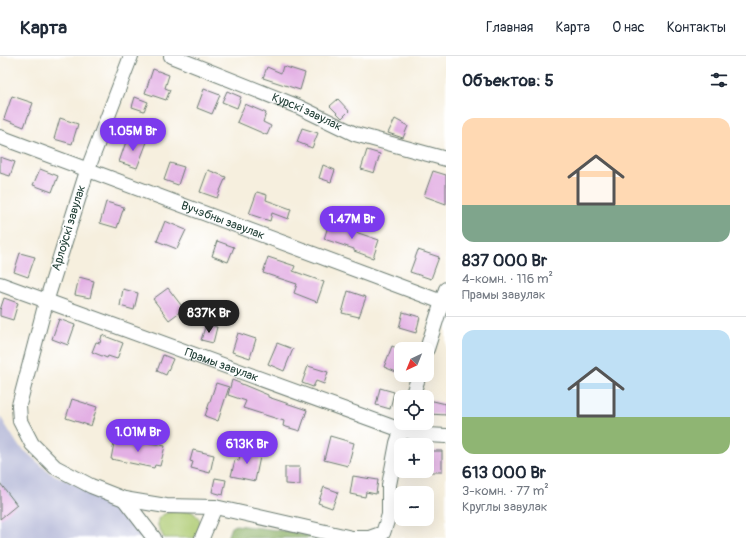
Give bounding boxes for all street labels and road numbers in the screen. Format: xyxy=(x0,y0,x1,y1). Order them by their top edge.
street label: Курскі завулак xyxy=(270,90,344,134)
street label: Арлоўскі завулак xyxy=(49,183,89,273)
street label: Вучэбны завулак xyxy=(179,198,267,243)
street label: Прамы завулак xyxy=(183,344,261,385)

